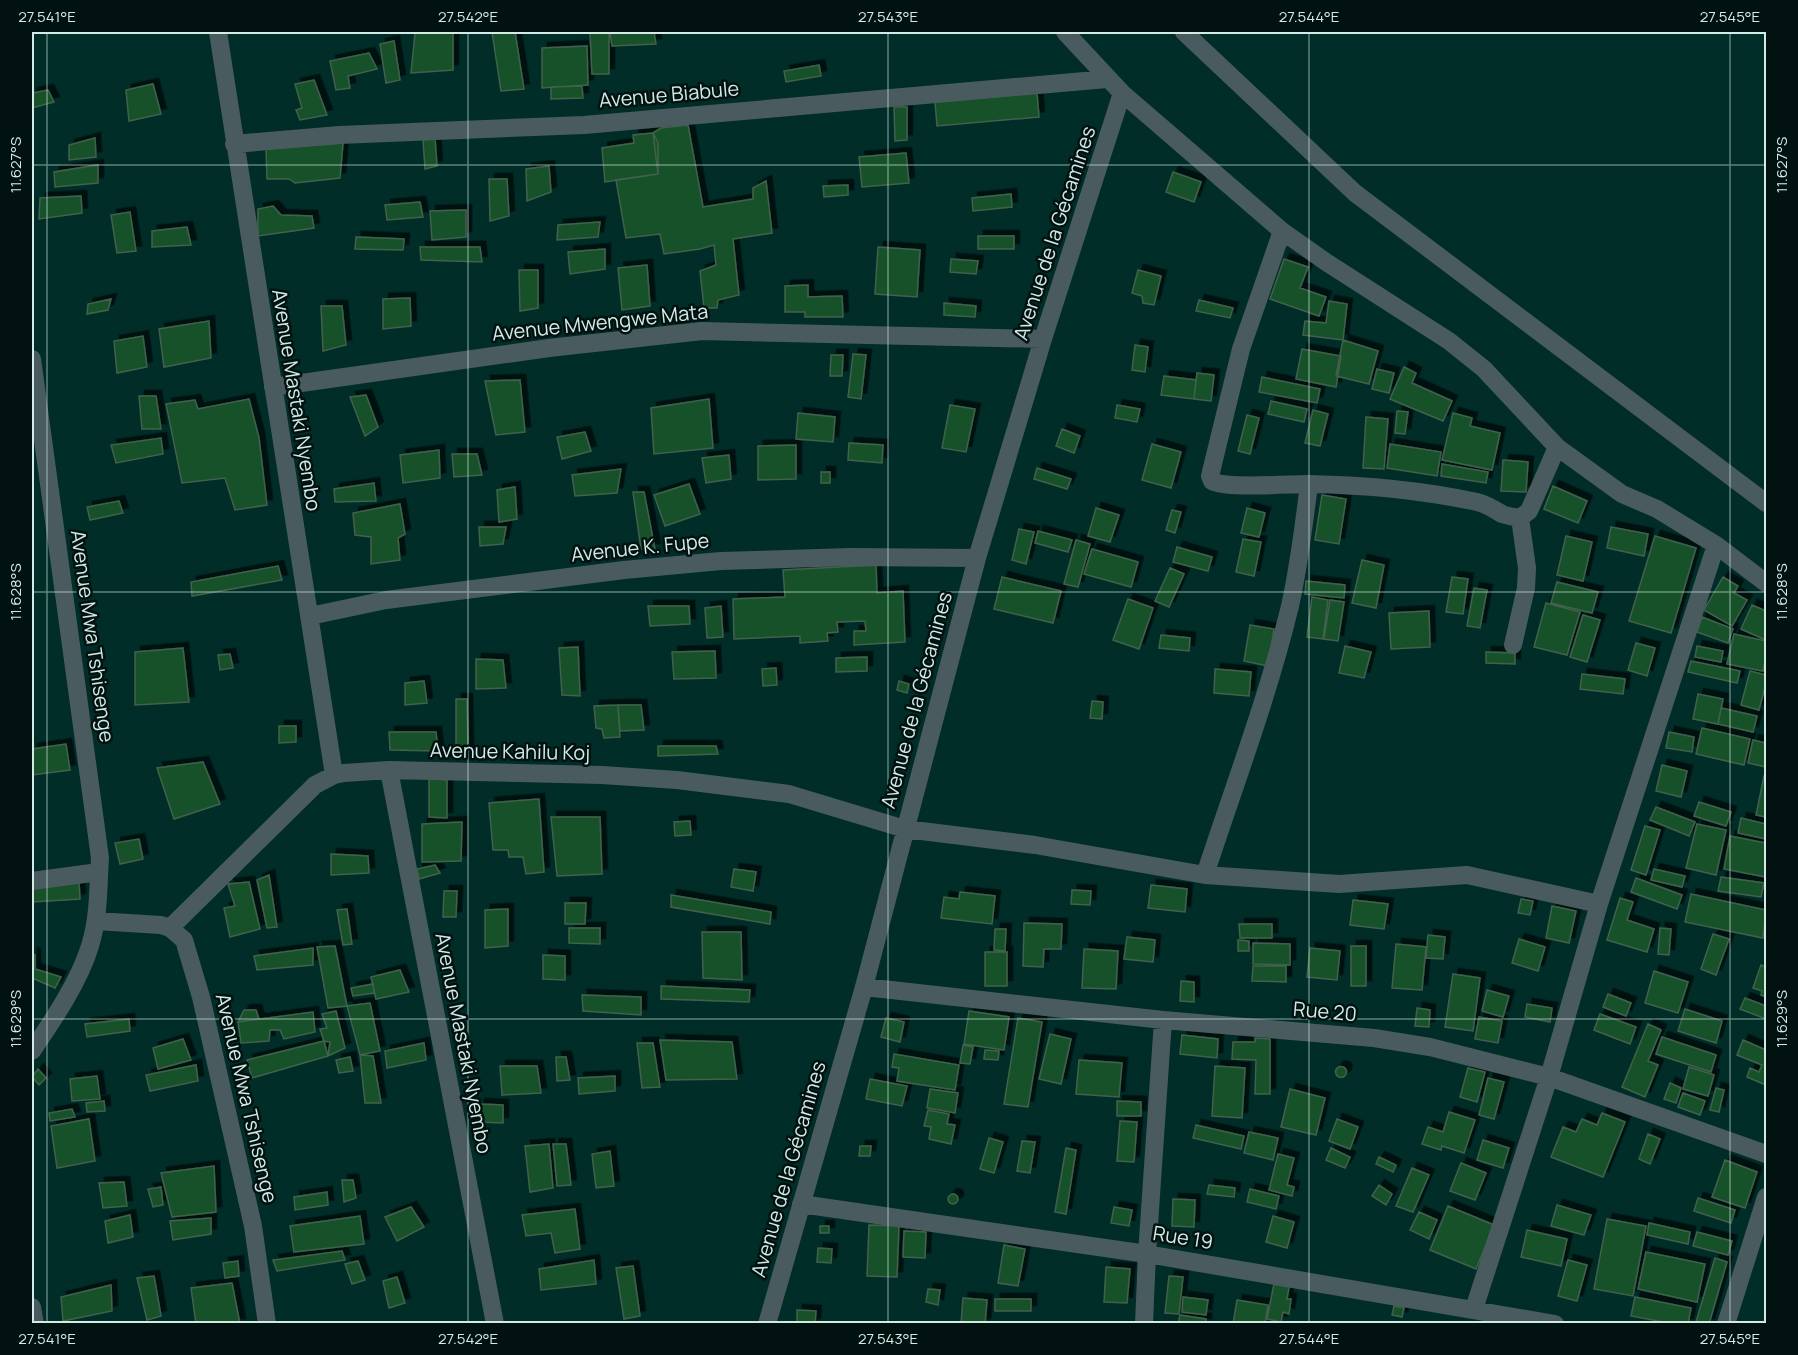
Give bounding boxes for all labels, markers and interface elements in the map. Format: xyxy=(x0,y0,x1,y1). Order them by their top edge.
text: 27.541°E xyxy=(18,6,76,27)
text: 27.542°E xyxy=(438,6,498,27)
text: 27.543°E xyxy=(858,6,918,27)
text: 27.544°E xyxy=(1279,6,1339,27)
text: 27.545°E xyxy=(1700,6,1760,27)
street label: Avenue Biabule xyxy=(598,74,740,114)
street label: Avenue de la Gécamines xyxy=(1007,123,1101,343)
text: 11.627°S xyxy=(5,137,26,193)
text: 11.627°S xyxy=(1771,137,1792,193)
street label: Avenue Mastaki Nyembo xyxy=(266,287,328,513)
street label: Avenue Mwengwe Mata xyxy=(491,297,709,347)
street label: Avenue K. Fupe xyxy=(570,526,710,568)
street label: Avenue Mwa Tshisenge xyxy=(65,528,121,744)
text: 11.628°S xyxy=(5,563,26,621)
text: 11.628°S xyxy=(1771,563,1792,621)
street label: Avenue de la Gécamines xyxy=(874,589,958,811)
street label: Avenue Kahilu Koj xyxy=(430,736,590,766)
street label: Avenue Mastaki Nyembo xyxy=(429,930,499,1156)
text: 11.629°S xyxy=(5,990,26,1048)
text: 11.629°S xyxy=(1771,990,1792,1048)
street label: Avenue Mwa Tshisenge xyxy=(210,991,284,1205)
street label: Rue 20 xyxy=(1292,995,1358,1027)
street label: Avenue de la Gécamines xyxy=(744,1058,832,1280)
street label: Rue 19 xyxy=(1151,1219,1215,1255)
text: 27.541°E xyxy=(18,1328,76,1349)
text: 27.542°E xyxy=(438,1328,498,1349)
text: 27.543°E xyxy=(858,1328,918,1349)
text: 27.544°E xyxy=(1279,1328,1339,1349)
text: 27.545°E xyxy=(1700,1328,1760,1349)

